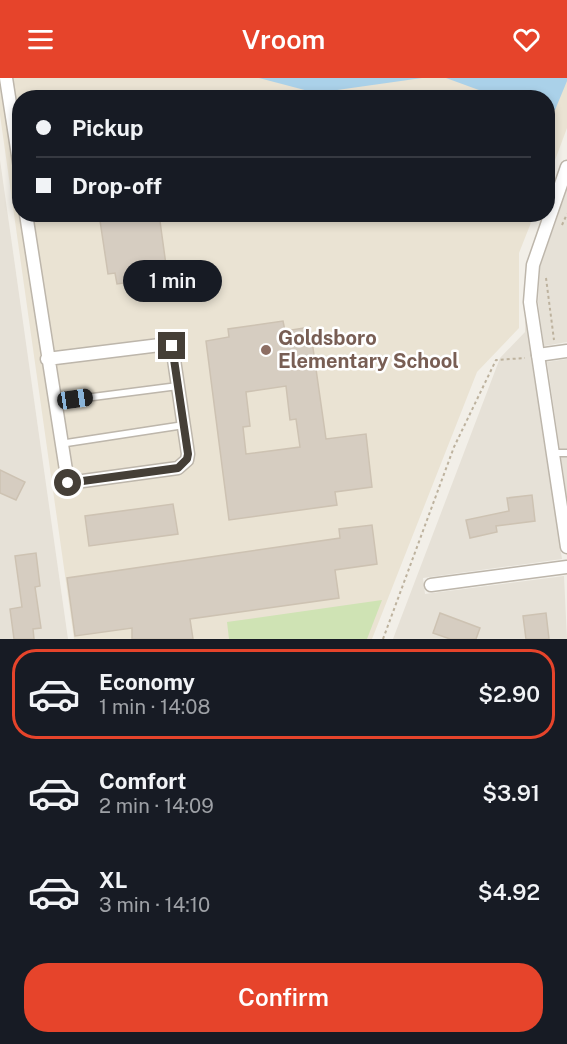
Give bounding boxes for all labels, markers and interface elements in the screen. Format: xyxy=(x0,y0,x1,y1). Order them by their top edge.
icon: menu xyxy=(24,23,57,56)
text: Vroom xyxy=(242,23,325,55)
icon: heart xyxy=(510,23,543,56)
text: Pickup xyxy=(72,115,143,141)
text: Drop-off xyxy=(72,173,162,199)
callout: 1 min xyxy=(122,259,222,301)
text: 1 min xyxy=(149,269,196,293)
place label: Goldsboro Elementary School xyxy=(278,326,459,373)
route end xyxy=(158,332,185,359)
marker: Goldsboro Elementary School xyxy=(259,343,273,357)
car xyxy=(56,388,94,410)
route start xyxy=(54,469,81,496)
icon: car xyxy=(27,667,81,721)
text: Economy xyxy=(99,669,195,695)
text: $2.90 xyxy=(478,681,540,707)
text: 1 min · 14:08 xyxy=(99,695,210,719)
icon: car xyxy=(27,766,81,820)
text: Comfort xyxy=(99,768,186,794)
text: $3.91 xyxy=(482,780,540,806)
text: 2 min · 14:09 xyxy=(99,794,214,818)
icon: car xyxy=(27,865,81,919)
text: XL xyxy=(99,867,127,893)
text: $4.92 xyxy=(478,879,540,905)
text: 3 min · 14:10 xyxy=(99,893,210,917)
button: Confirm xyxy=(24,963,543,1032)

